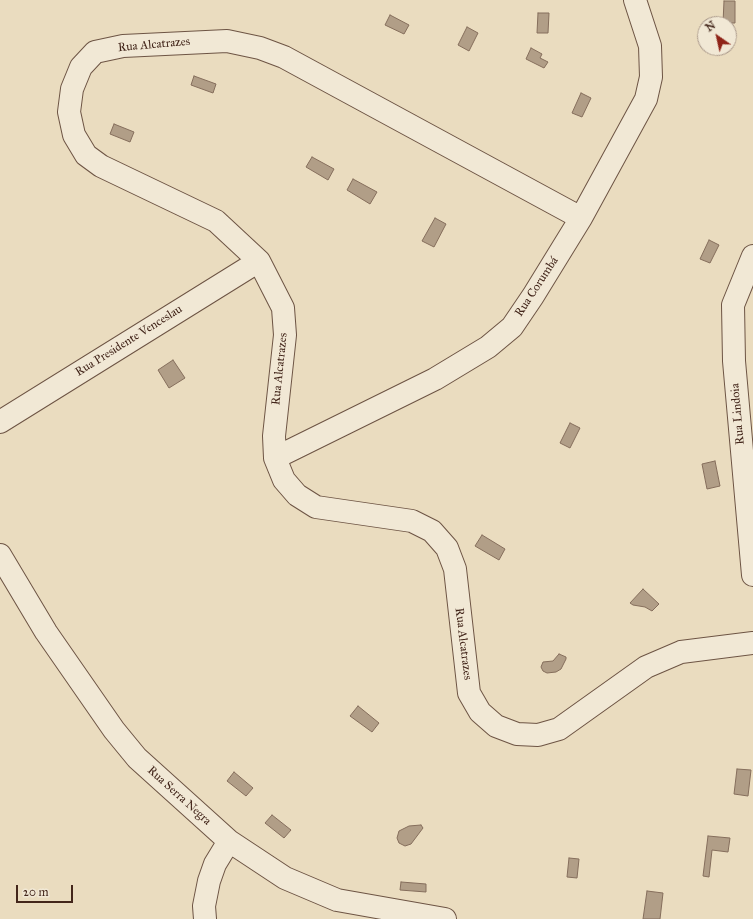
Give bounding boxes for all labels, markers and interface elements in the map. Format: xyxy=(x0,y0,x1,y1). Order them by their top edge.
north arrow xyxy=(697,16,737,56)
text: N xyxy=(703,18,718,34)
street label: Rua Alcatrazes xyxy=(117,35,191,55)
street label: Rua Corumbá xyxy=(512,254,562,320)
street label: Rua Presidente Venceslau xyxy=(73,302,185,380)
street label: Rua Alcatrazes xyxy=(269,332,291,406)
street label: Rua Lindoia xyxy=(728,383,748,445)
street label: Rua Alcatrazes xyxy=(451,607,475,681)
street label: Rua Serra Negra xyxy=(144,764,214,828)
scale bar xyxy=(18,877,75,903)
text: 20 m xyxy=(23,885,49,899)

